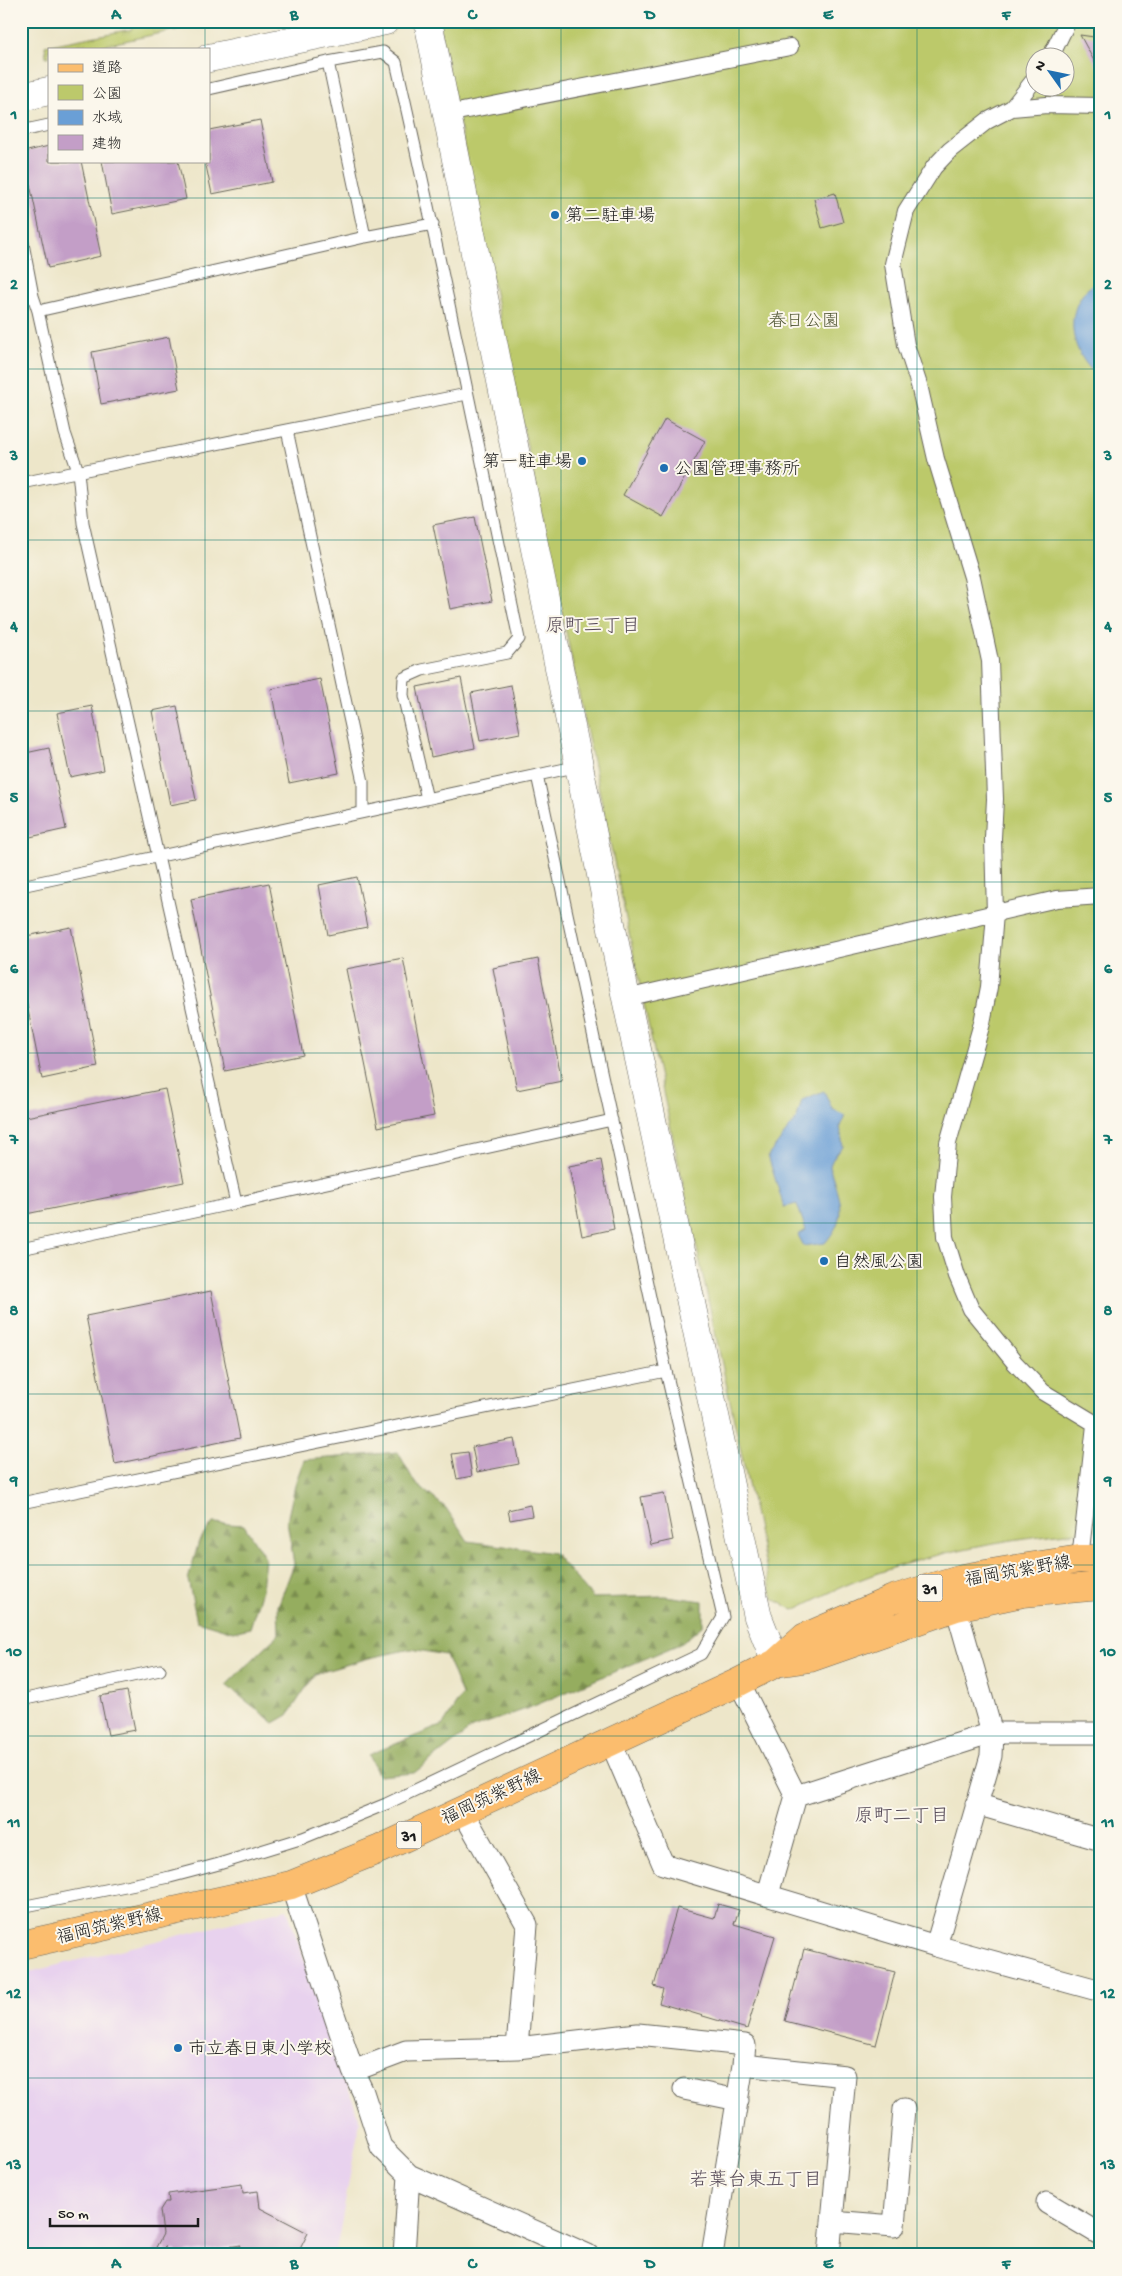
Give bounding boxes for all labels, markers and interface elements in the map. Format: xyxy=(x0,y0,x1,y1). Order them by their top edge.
text: A xyxy=(110,7,122,26)
text: B xyxy=(289,7,299,26)
text: C xyxy=(467,7,478,26)
text: D xyxy=(643,7,656,26)
text: E xyxy=(823,7,834,26)
text: F xyxy=(1001,7,1012,26)
legend xyxy=(48,48,210,162)
north arrow xyxy=(1024,48,1074,98)
text: N xyxy=(1032,58,1051,75)
text: 道路 xyxy=(92,60,122,78)
text: 公園 xyxy=(92,86,122,104)
text: 1 xyxy=(10,107,17,126)
text: 1 xyxy=(1104,107,1111,126)
text: 水域 xyxy=(92,109,122,128)
text: 建物 xyxy=(92,136,122,154)
place label: 第二駐車場 xyxy=(565,206,655,228)
marker: 第二駐車場 xyxy=(549,209,561,221)
text: 2 xyxy=(10,277,18,296)
text: 2 xyxy=(1104,277,1112,296)
park label: 春日公園 xyxy=(768,311,840,333)
text: 3 xyxy=(9,448,18,467)
text: 3 xyxy=(1103,448,1112,467)
place label: 第一駐車場 xyxy=(482,452,572,474)
marker: 第一駐車場 xyxy=(576,455,588,467)
place label: 公園管理事務所 xyxy=(674,459,800,481)
marker: 公園管理事務所 xyxy=(658,462,670,474)
district label: 原町三丁目 xyxy=(545,616,641,639)
text: 4 xyxy=(9,619,18,638)
text: 4 xyxy=(1103,619,1112,638)
text: 5 xyxy=(10,790,19,809)
text: 5 xyxy=(1104,790,1113,809)
text: 6 xyxy=(10,961,19,980)
text: 6 xyxy=(1104,961,1113,980)
text: 7 xyxy=(9,1132,19,1151)
text: 7 xyxy=(1103,1132,1113,1151)
place label: 自然風公園 xyxy=(834,1252,924,1274)
marker: 自然風公園 xyxy=(818,1255,830,1267)
text: 8 xyxy=(10,1303,19,1322)
text: 8 xyxy=(1104,1303,1113,1322)
text: 9 xyxy=(9,1473,18,1492)
text: 9 xyxy=(1103,1473,1112,1492)
street label: 福岡筑紫野線 xyxy=(963,1552,1073,1592)
road number: 31 xyxy=(918,1575,942,1602)
text: 10 xyxy=(5,1644,22,1663)
text: 10 xyxy=(1099,1644,1116,1663)
street label: 福岡筑紫野線 xyxy=(438,1765,545,1831)
district label: 原町二丁目 xyxy=(854,1806,950,1829)
text: 11 xyxy=(7,1815,20,1834)
text: 11 xyxy=(1101,1815,1114,1834)
road number: 31 xyxy=(396,1822,422,1848)
street label: 福岡筑紫野線 xyxy=(54,1904,165,1950)
text: 12 xyxy=(6,1986,21,2005)
text: 12 xyxy=(1100,1986,1115,2005)
place label: 市立春日東小学校 xyxy=(188,2039,332,2061)
marker: 市立春日東小学校 xyxy=(172,2042,184,2054)
text: 13 xyxy=(6,2157,21,2176)
text: 13 xyxy=(1100,2157,1115,2176)
district label: 若葉台東五丁目 xyxy=(689,2169,823,2193)
scale bar xyxy=(50,2196,198,2228)
text: 50 m xyxy=(58,2206,89,2224)
text: A xyxy=(110,2256,122,2275)
text: B xyxy=(289,2256,299,2275)
text: C xyxy=(467,2256,478,2275)
text: D xyxy=(643,2256,656,2275)
text: E xyxy=(823,2256,834,2275)
text: F xyxy=(1001,2256,1012,2275)

